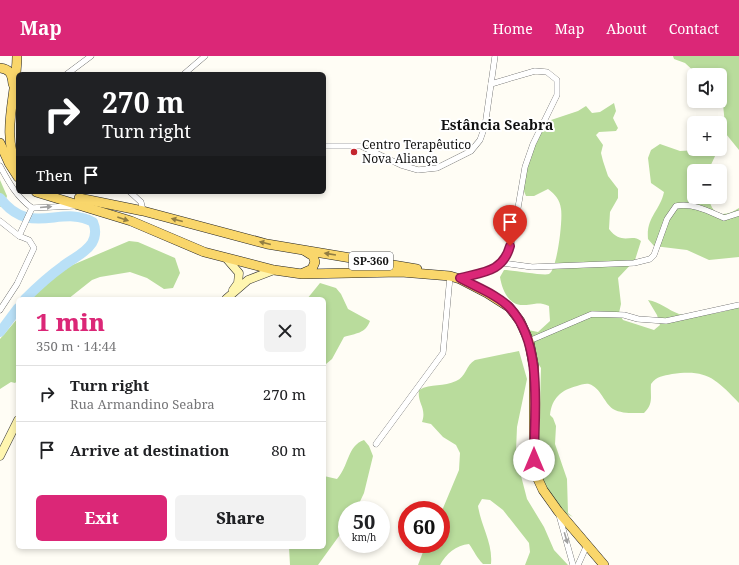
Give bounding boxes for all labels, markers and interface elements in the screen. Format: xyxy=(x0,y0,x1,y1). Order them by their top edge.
text: Map xyxy=(20,15,62,41)
text: Home xyxy=(493,19,533,38)
text: Map xyxy=(555,19,584,38)
text: About xyxy=(606,19,647,38)
text: Contact xyxy=(669,19,719,38)
map controls xyxy=(687,68,727,204)
button: sound xyxy=(687,68,727,108)
text: 270 m xyxy=(102,83,184,121)
icon: right xyxy=(36,88,88,140)
district label: Estância Seabra xyxy=(441,115,553,134)
button: + xyxy=(687,116,727,156)
text: Turn right xyxy=(102,119,191,143)
place label: Centro Terapêutico Nova Aliança xyxy=(362,136,471,167)
marker: Centro Terapêutico Nova Aliança xyxy=(349,147,359,157)
icon: arrive xyxy=(80,164,102,186)
button: − xyxy=(687,164,727,204)
text: Then xyxy=(36,165,72,185)
one-way arrow xyxy=(40,204,52,211)
pin xyxy=(493,205,527,246)
icon: arrive xyxy=(499,211,521,233)
one-way arrow xyxy=(117,216,129,222)
one-way arrow xyxy=(171,217,183,223)
one-way arrow xyxy=(259,240,271,246)
one-way arrow xyxy=(324,251,337,257)
road number: SP-360 xyxy=(349,252,393,270)
text: 1 min xyxy=(36,305,105,338)
button: close xyxy=(264,310,306,352)
text: 350 m · 14:44 xyxy=(36,337,116,355)
text: Turn right xyxy=(70,375,149,395)
icon: right xyxy=(36,383,58,405)
text: 270 m xyxy=(263,384,306,404)
text: Rua Armandino Seabra xyxy=(70,395,215,413)
icon: arrive xyxy=(36,439,58,461)
position arrow xyxy=(513,439,555,481)
text: Arrive at destination xyxy=(70,440,229,460)
text: 80 m xyxy=(271,440,306,460)
button: Exit xyxy=(36,495,167,541)
button: Share xyxy=(175,495,306,541)
speed limit sign: 60 xyxy=(398,501,450,553)
text: 50 xyxy=(353,508,375,535)
text: km/h xyxy=(352,530,376,544)
one-way arrow xyxy=(563,532,569,544)

